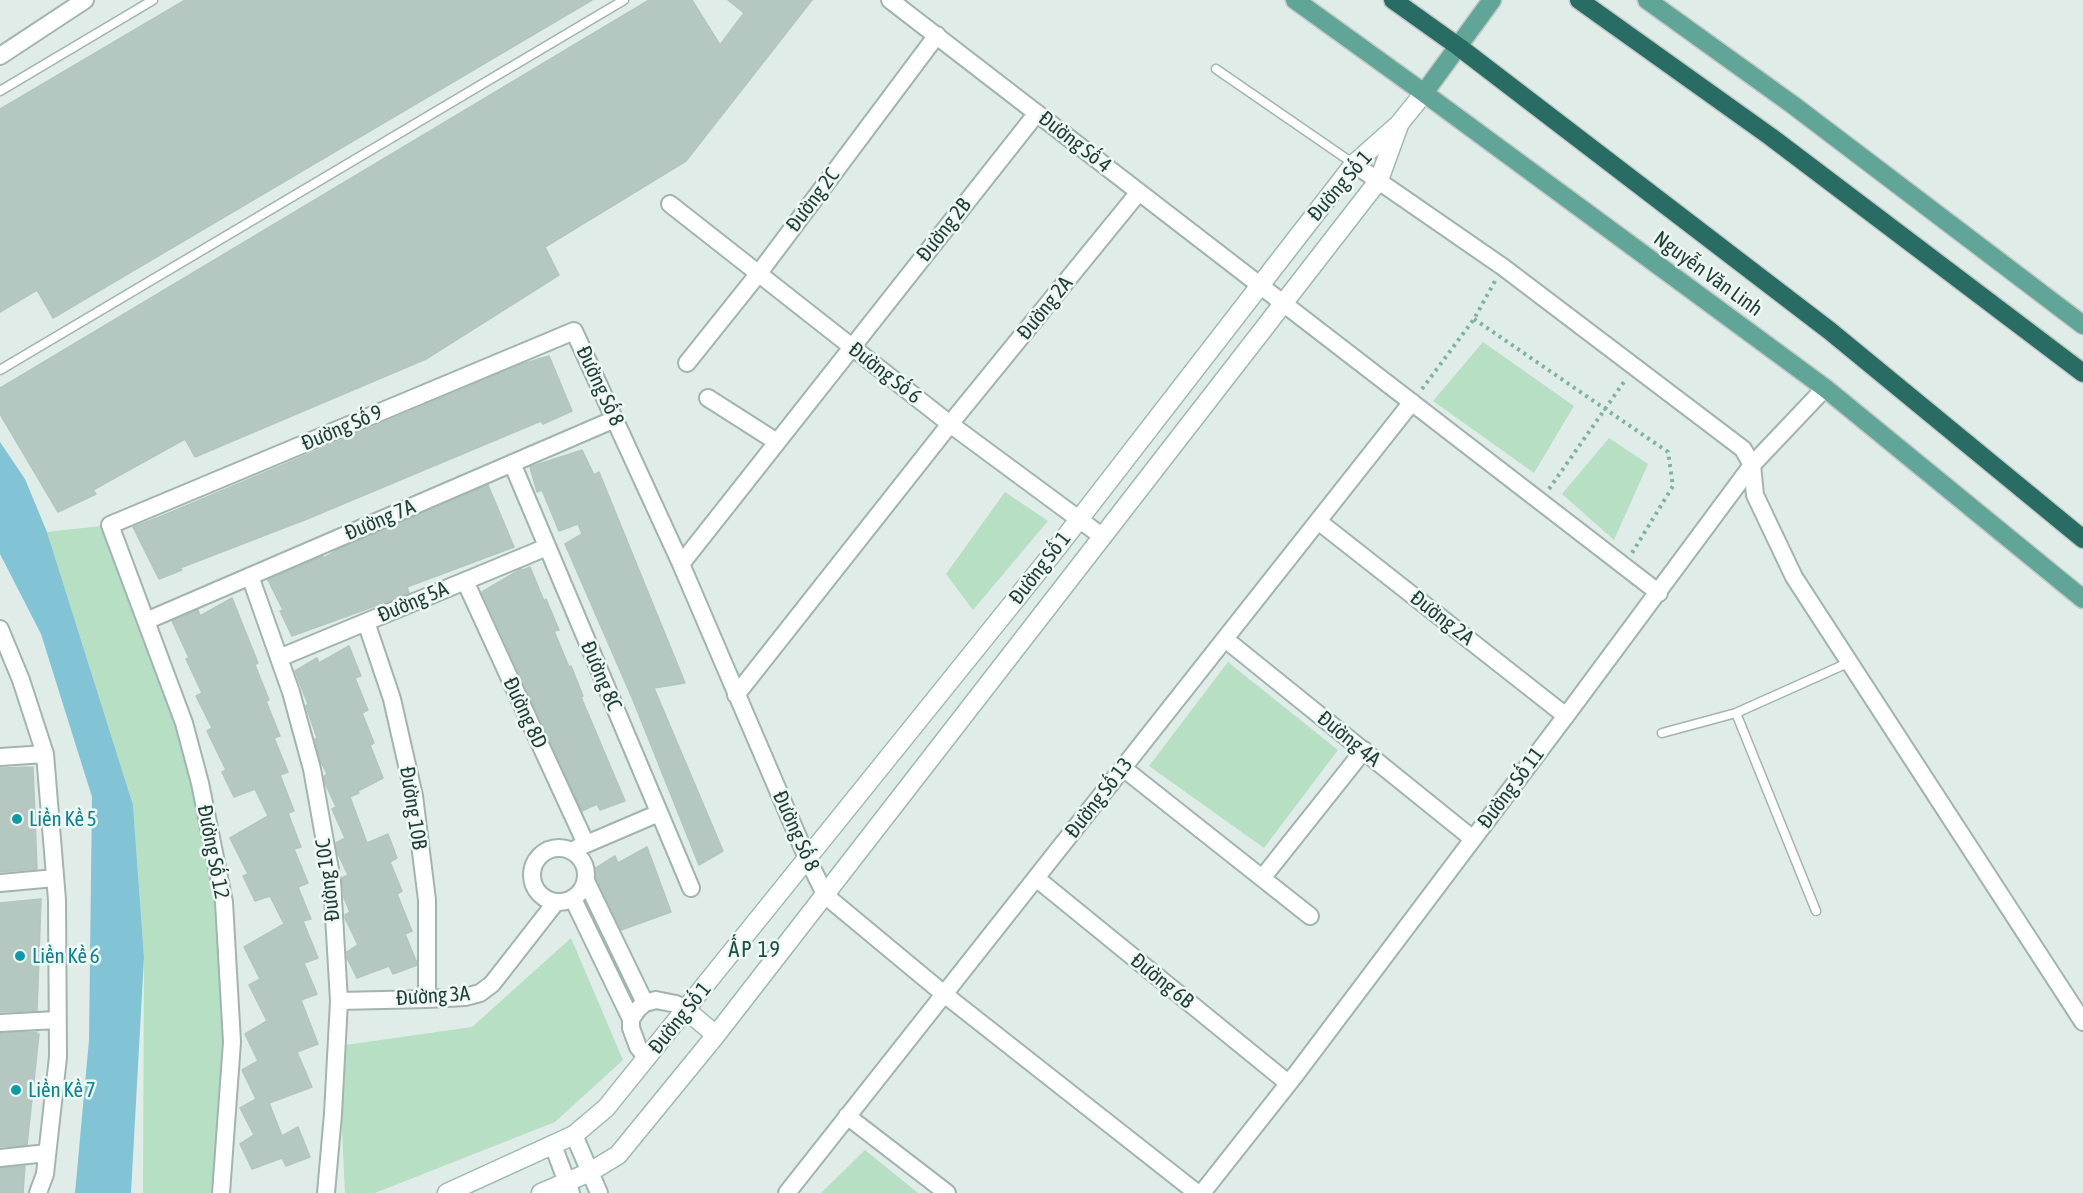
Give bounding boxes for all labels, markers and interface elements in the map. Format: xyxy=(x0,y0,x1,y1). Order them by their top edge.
street label: Đường Số 4 xyxy=(1034,106,1116,178)
street label: Đường Số 1 xyxy=(1303,146,1377,226)
street label: Đường 2C xyxy=(781,163,845,237)
street label: Đường 2B xyxy=(911,193,977,267)
street label: Nguyễn Văn Linh xyxy=(1649,226,1767,322)
street label: Đường 2A xyxy=(1012,271,1078,345)
street label: Đường Số 6 xyxy=(844,337,926,409)
street label: Đường Số 8 xyxy=(571,342,629,430)
street label: Đường Số 9 xyxy=(298,400,386,456)
street label: Đường 7A xyxy=(341,494,419,546)
street label: Đường Số 1 xyxy=(1004,527,1076,609)
street label: Đường 5A xyxy=(374,576,452,628)
street label: Đường 2A xyxy=(1405,585,1479,651)
street label: Đường 8C xyxy=(575,637,627,715)
street label: Đường 8D xyxy=(498,673,552,753)
street label: Đường 4A xyxy=(1312,706,1386,772)
street label: Đường Số 11 xyxy=(1472,742,1550,834)
street label: Đường Số 13 xyxy=(1060,753,1138,843)
street label: Đường 10B xyxy=(394,765,432,851)
street label: Đường Số 8 xyxy=(767,787,825,875)
street label: Đường Số 12 xyxy=(192,803,234,901)
place label: Liền Kề 5 xyxy=(29,806,97,832)
marker: Liền Kề 5 xyxy=(10,812,24,826)
street label: Đường 10C xyxy=(310,837,346,923)
district label: ẤP 19 xyxy=(729,937,781,963)
place label: Liền Kề 6 xyxy=(32,943,100,969)
street label: Đường 6B xyxy=(1125,948,1199,1014)
marker: Liền Kề 6 xyxy=(13,949,27,963)
street label: Đường Số 1 xyxy=(643,977,717,1059)
street label: Đường 3A xyxy=(395,981,471,1011)
place label: Liền Kề 7 xyxy=(28,1077,96,1103)
marker: Liền Kề 7 xyxy=(9,1083,23,1097)

